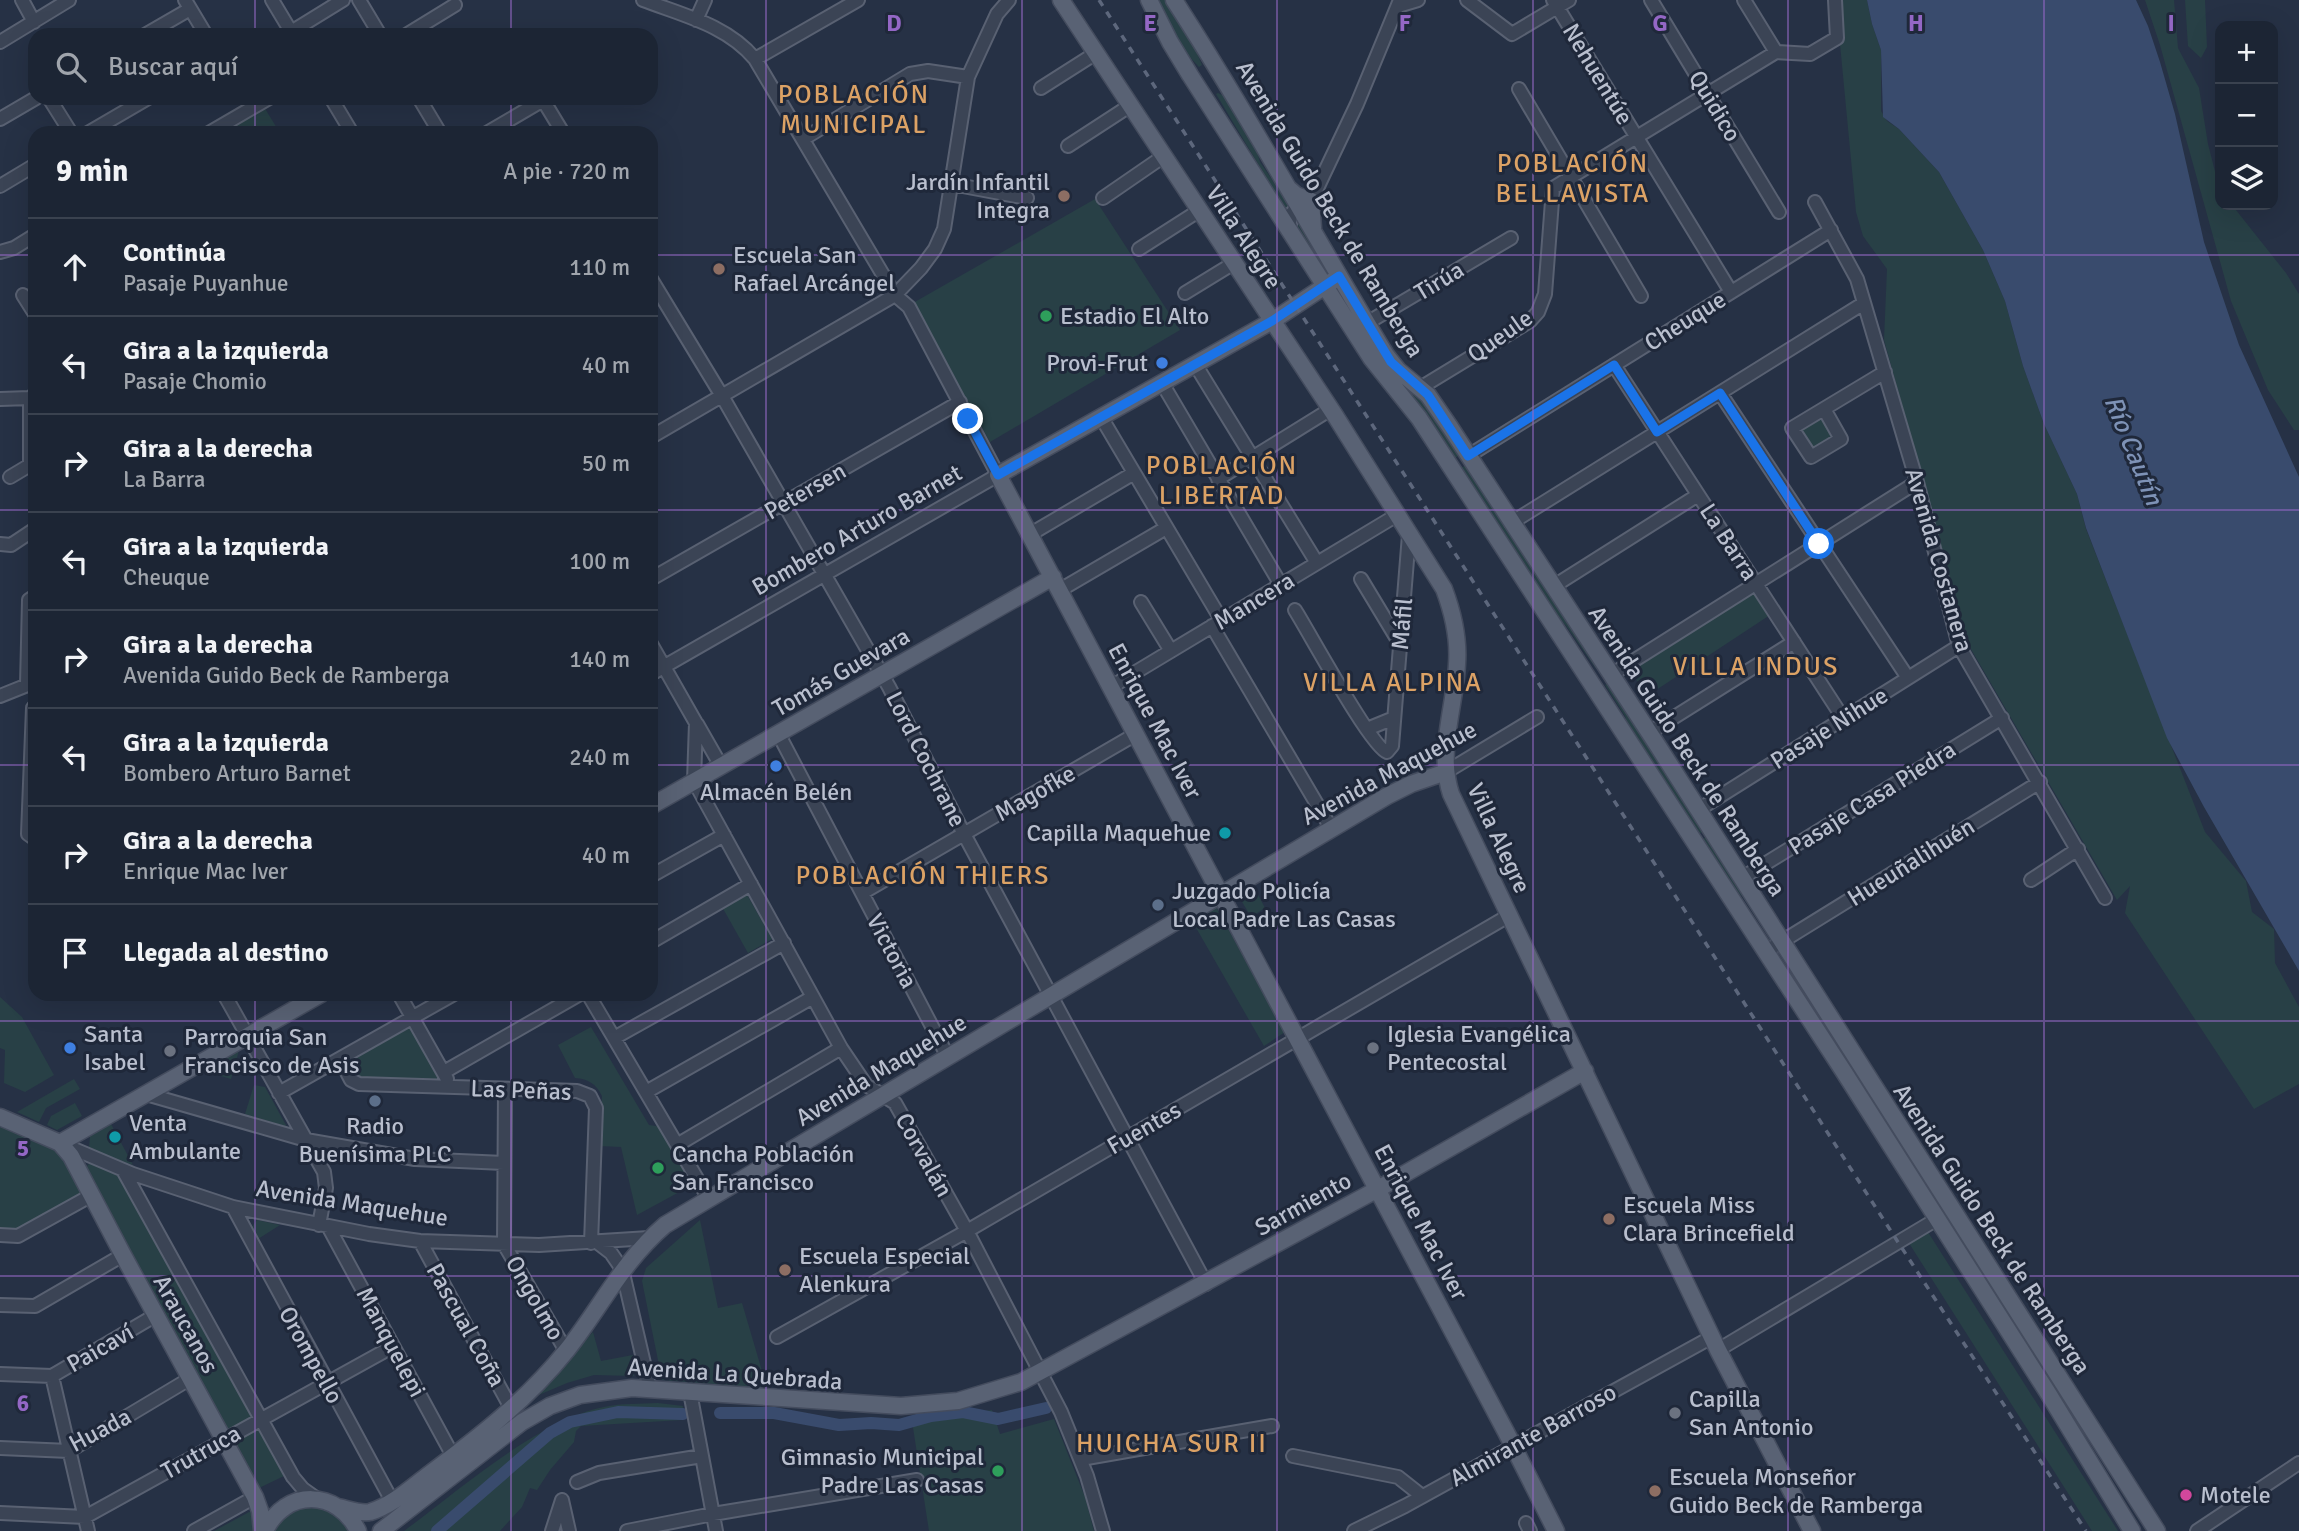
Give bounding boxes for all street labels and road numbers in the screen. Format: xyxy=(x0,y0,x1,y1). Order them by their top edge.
street label: Nehuentúe xyxy=(1556,18,1640,130)
street label: Avenida Guido Beck de Ramberga xyxy=(1229,55,1431,363)
street label: Quidico xyxy=(1682,65,1748,147)
street label: Villa Alegre xyxy=(1199,179,1289,295)
street label: Tirúa xyxy=(1409,255,1469,307)
street label: Cheuque xyxy=(1639,284,1731,358)
street label: Queule xyxy=(1462,303,1538,369)
street label: Petersen xyxy=(759,456,851,526)
street label: Bombero Arturo Barnet xyxy=(747,458,967,602)
street label: Avenida Costanera xyxy=(1898,464,1980,656)
street label: La Barra xyxy=(1693,498,1765,586)
street label: Mancera xyxy=(1208,565,1300,637)
street label: Máfil xyxy=(1385,597,1419,651)
street label: Avenida Guido Beck de Ramberga xyxy=(1582,600,1792,902)
street label: Tomás Guevara xyxy=(767,621,915,723)
street label: Enrique Mac Iver xyxy=(1101,638,1209,804)
street label: Pasaje Nihue xyxy=(1765,680,1893,776)
street label: Lord Cochrane xyxy=(879,686,973,832)
street label: Avenida Maquehue xyxy=(1296,714,1482,832)
street label: Pasaje Casa Piedra xyxy=(1783,734,1961,862)
street label: Magofke xyxy=(989,758,1081,828)
street label: Villa Alegre xyxy=(1460,778,1538,898)
street label: Hueuñalihuén xyxy=(1842,811,1980,913)
street label: Victoria xyxy=(860,909,924,993)
street label: Avenida Maquehue xyxy=(790,1007,972,1133)
street label: Las Peñas xyxy=(470,1073,572,1107)
street label: Avenida Guido Beck de Ramberga xyxy=(1887,1078,2097,1380)
street label: Fuentes xyxy=(1102,1095,1186,1161)
street label: Corvalán xyxy=(889,1108,959,1202)
street label: Enrique Mac Iver xyxy=(1367,1139,1475,1305)
street label: Sarmiento xyxy=(1249,1165,1357,1243)
street label: Avenida Maquehue xyxy=(254,1173,450,1233)
street label: Ongolmo xyxy=(499,1250,571,1346)
street label: Pascual Coña xyxy=(420,1258,512,1392)
street label: Araucanos xyxy=(147,1269,225,1379)
street label: Manquelepi xyxy=(349,1282,433,1402)
street label: Orompello xyxy=(272,1301,350,1409)
street label: Paicaví xyxy=(61,1317,139,1379)
street label: Avenida La Quebrada xyxy=(627,1352,843,1396)
street label: Almirante Barroso xyxy=(1444,1377,1622,1493)
street label: Huada xyxy=(64,1401,136,1459)
street label: Trutruca xyxy=(156,1418,246,1486)

